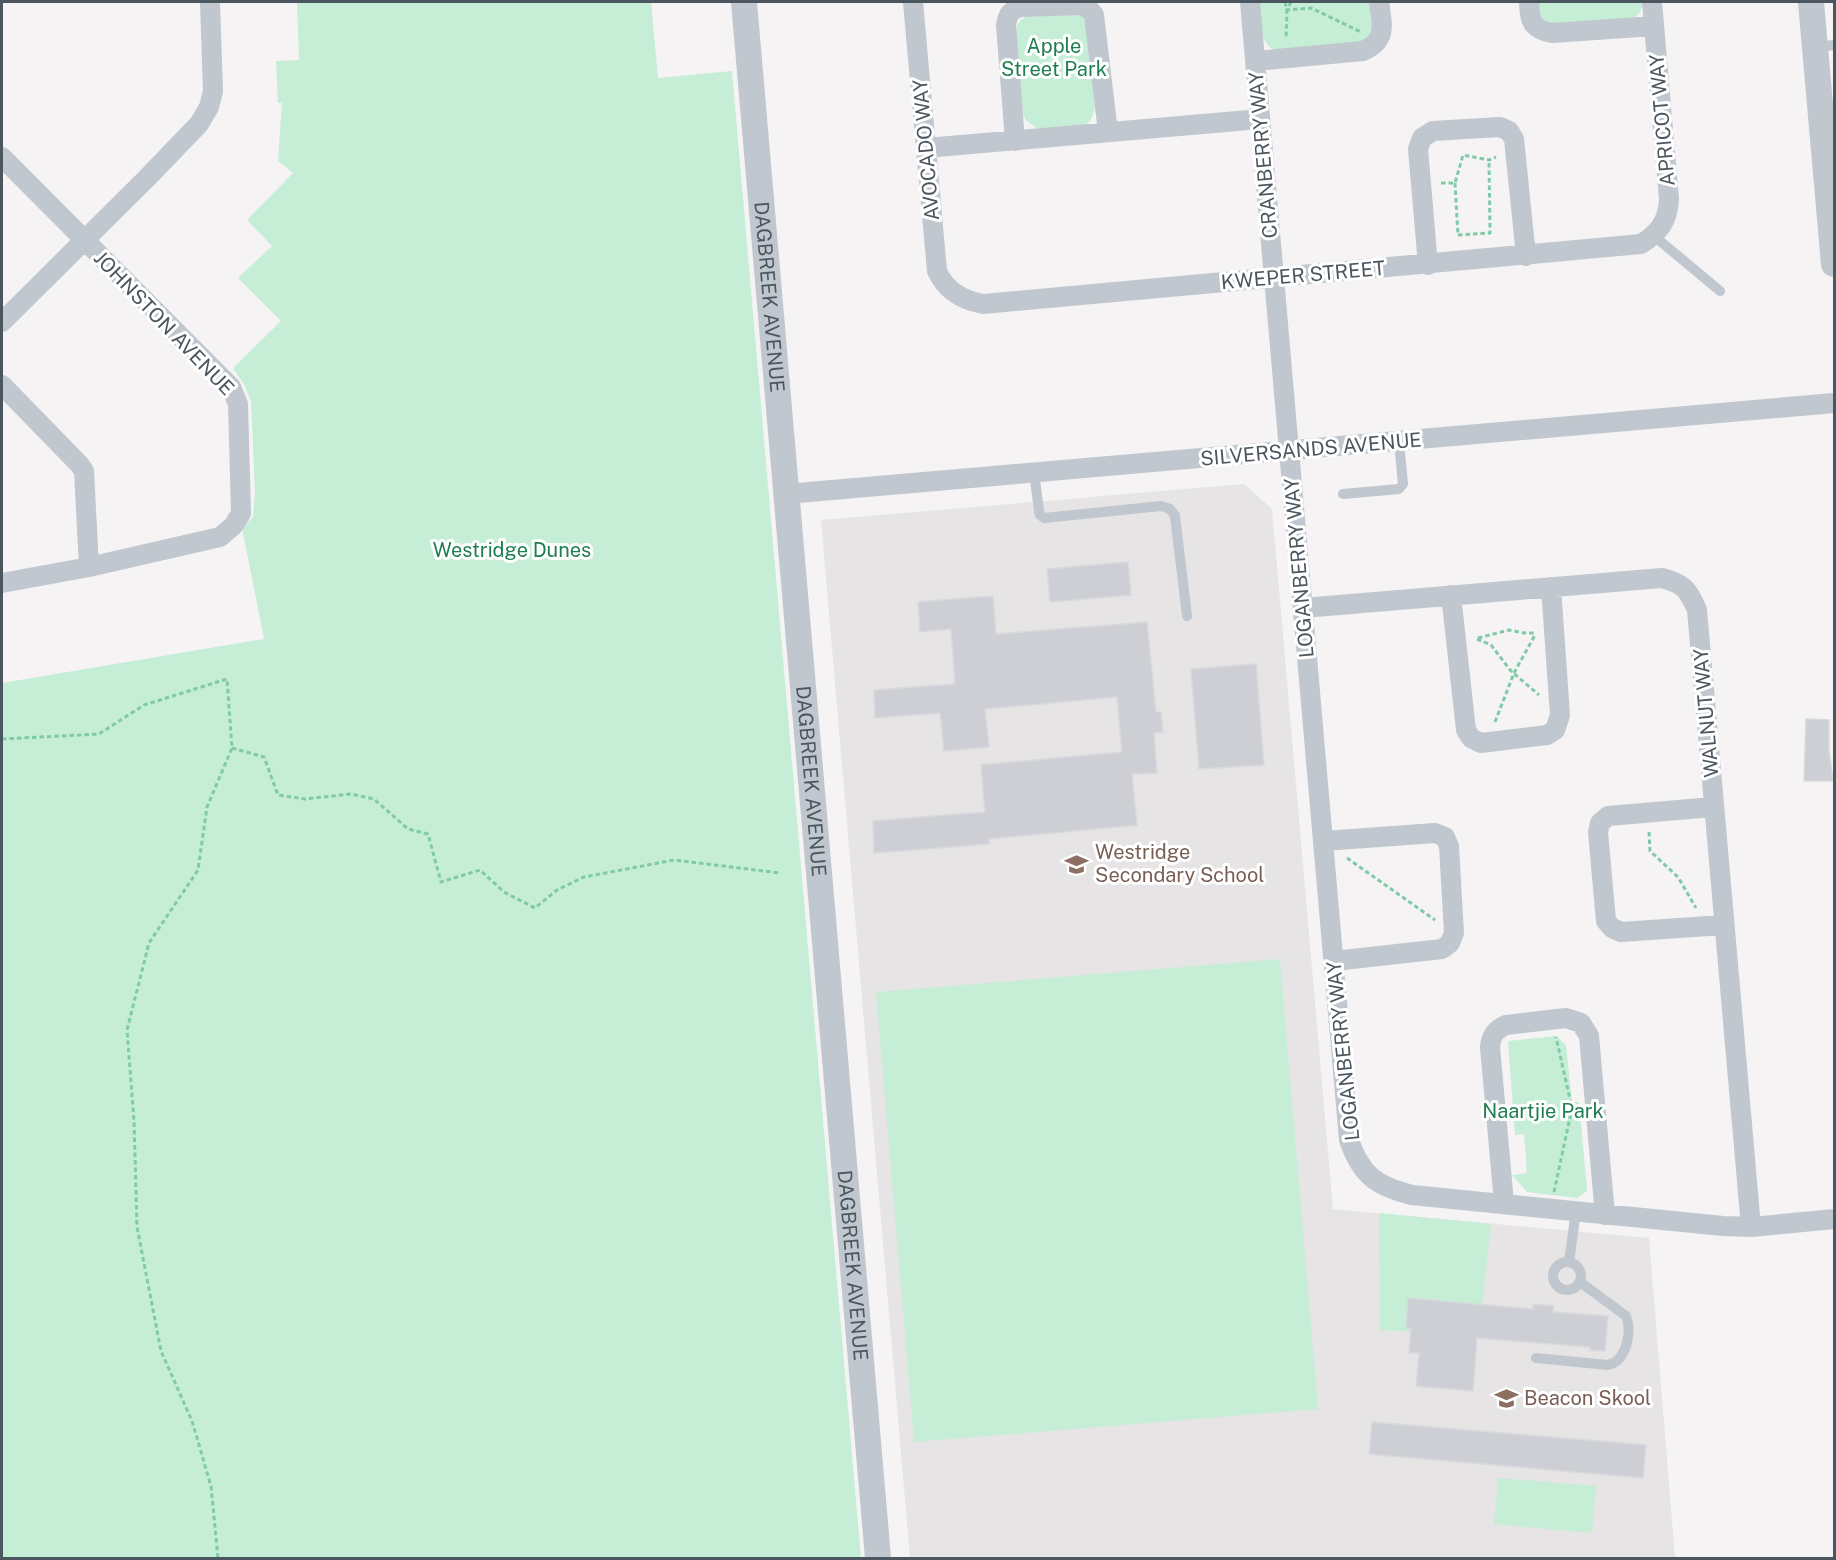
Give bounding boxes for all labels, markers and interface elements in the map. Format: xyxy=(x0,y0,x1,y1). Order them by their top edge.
park label: Apple Street Park xyxy=(1001,34,1107,81)
street label: APRICOT WAY xyxy=(1644,53,1680,187)
street label: CRANBERRY WAY xyxy=(1244,71,1282,239)
street label: AVOCADO WAY xyxy=(908,78,944,222)
street label: DAGBREEK AVENUE xyxy=(749,200,790,393)
street label: JOHNSTON AVENUE xyxy=(89,246,239,400)
street label: KWEPER STREET xyxy=(1220,256,1386,294)
street label: SILVERSANDS AVENUE xyxy=(1199,427,1423,471)
street label: LOGANBERRY WAY xyxy=(1279,477,1319,659)
park label: Westridge Dunes xyxy=(433,538,591,562)
street label: WALNUT WAY xyxy=(1688,647,1724,779)
street label: DAGBREEK AVENUE xyxy=(791,685,831,878)
place label: Westridge Secondary School xyxy=(1095,840,1264,887)
school or university icon: Westridge Secondary School xyxy=(1064,851,1090,877)
street label: LOGANBERRY WAY xyxy=(1322,960,1364,1142)
park label: Naartjie Park xyxy=(1482,1099,1604,1123)
street label: DAGBREEK AVENUE xyxy=(833,1169,873,1362)
school or university icon: Beacon Skool xyxy=(1493,1385,1519,1411)
place label: Beacon Skool xyxy=(1524,1386,1651,1410)

